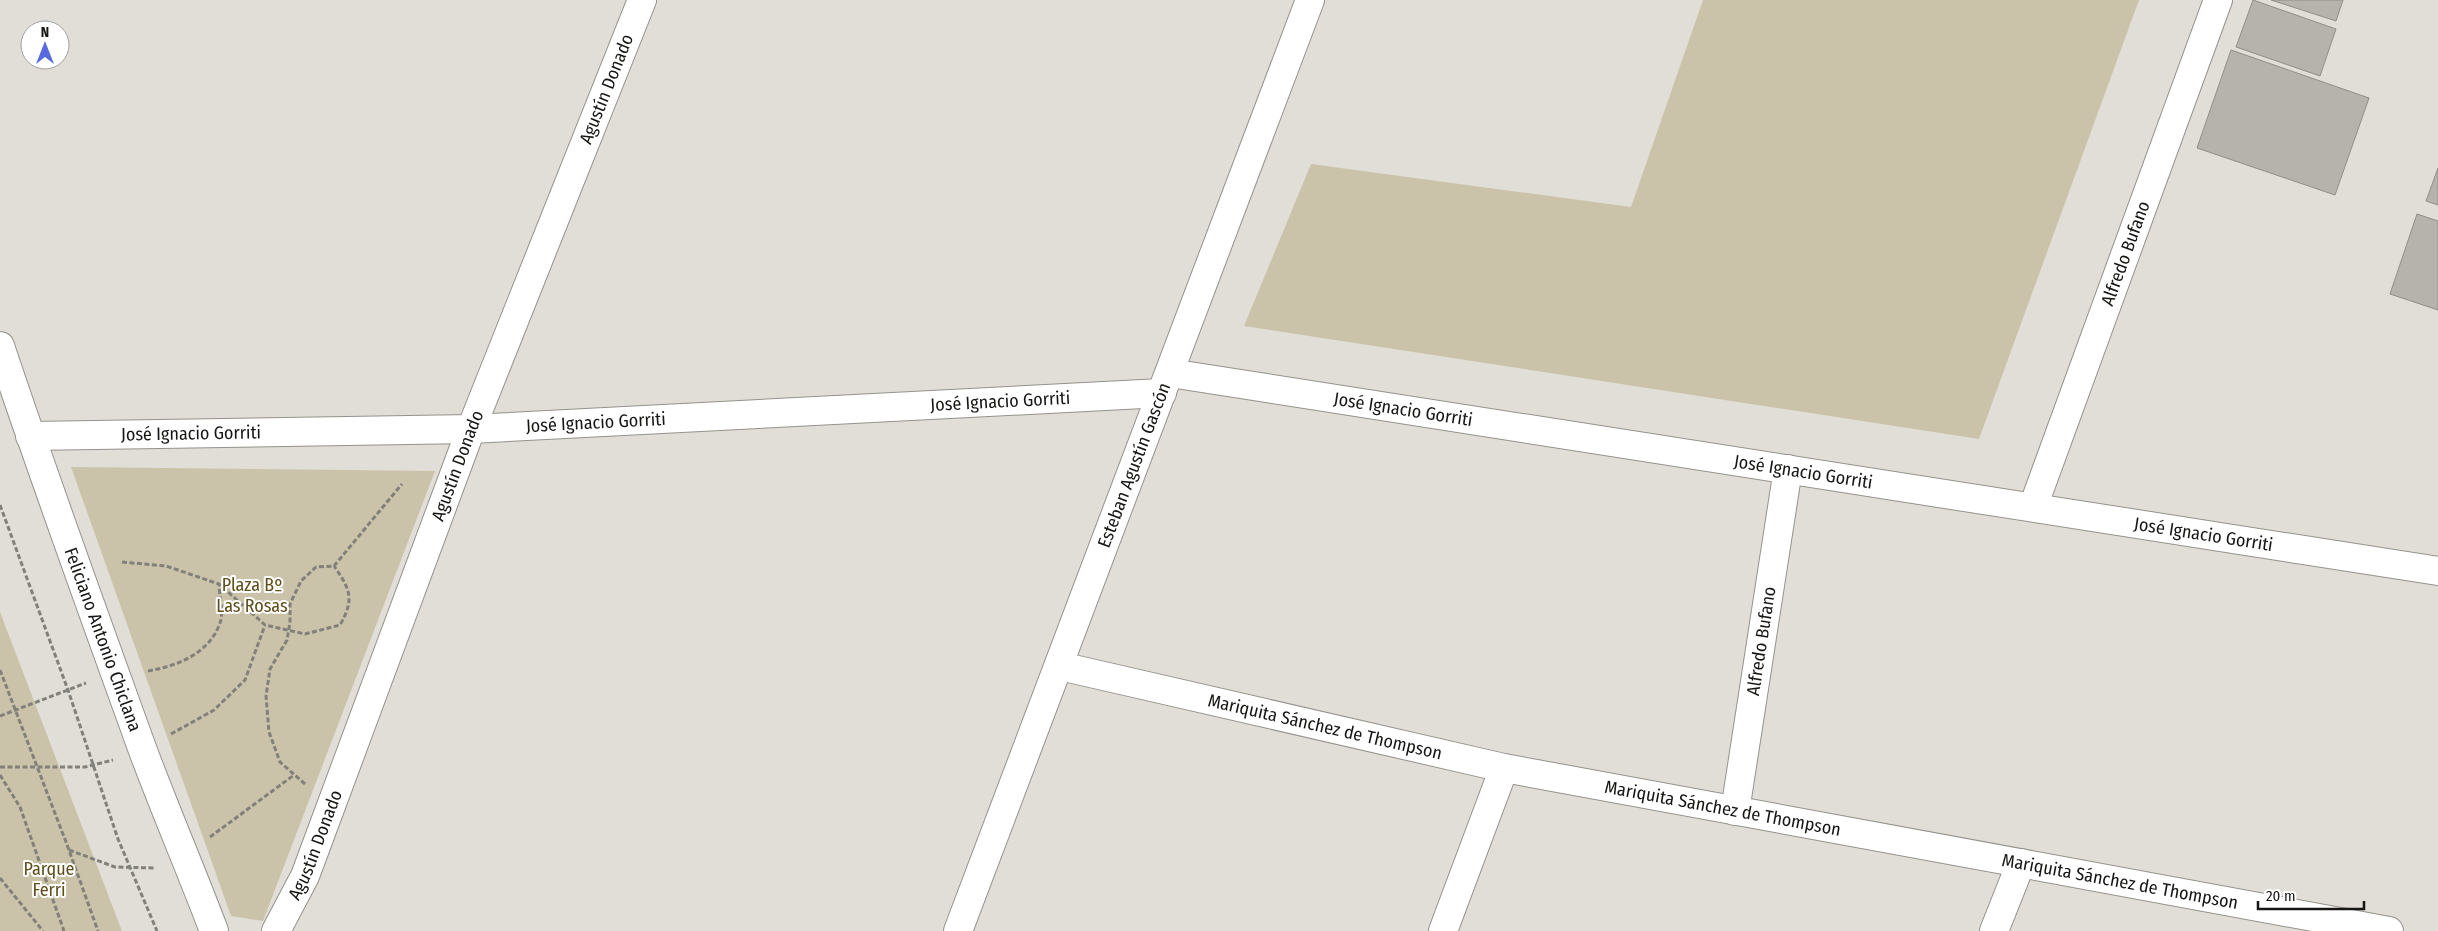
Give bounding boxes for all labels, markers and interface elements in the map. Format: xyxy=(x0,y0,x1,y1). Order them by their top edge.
north arrow xyxy=(20,20,70,70)
text: N xyxy=(41,24,49,41)
street label: Agustín Donado xyxy=(575,31,638,147)
street label: Alfredo Bufano xyxy=(2096,198,2155,309)
street label: Esteban Agustín Gascón xyxy=(1093,380,1175,551)
street label: José Ignacio Gorriti xyxy=(930,387,1071,416)
street label: José Ignacio Gorriti xyxy=(1332,388,1474,431)
street label: Agustín Donado xyxy=(427,407,488,524)
street label: José Ignacio Gorriti xyxy=(525,408,666,437)
street label: José Ignacio Gorriti xyxy=(121,421,261,446)
street label: José Ignacio Gorriti xyxy=(1732,450,1874,494)
street label: José Ignacio Gorriti xyxy=(2133,513,2274,556)
street label: Feliciano Antonio Chiclana xyxy=(60,544,146,735)
park label: Plaza Bº Las Rosas xyxy=(216,574,288,617)
street label: Alfredo Bufano xyxy=(1742,585,1781,697)
street label: Mariquita Sánchez de Thompson xyxy=(1206,689,1444,764)
street label: Mariquita Sánchez de Thompson xyxy=(1603,776,1843,841)
street label: Agustín Donado xyxy=(283,787,347,904)
street label: Mariquita Sánchez de Thompson xyxy=(2000,849,2240,914)
park label: Parque Ferri xyxy=(23,858,75,901)
scale bar xyxy=(2258,878,2364,910)
text: 20 m xyxy=(2266,887,2296,905)

